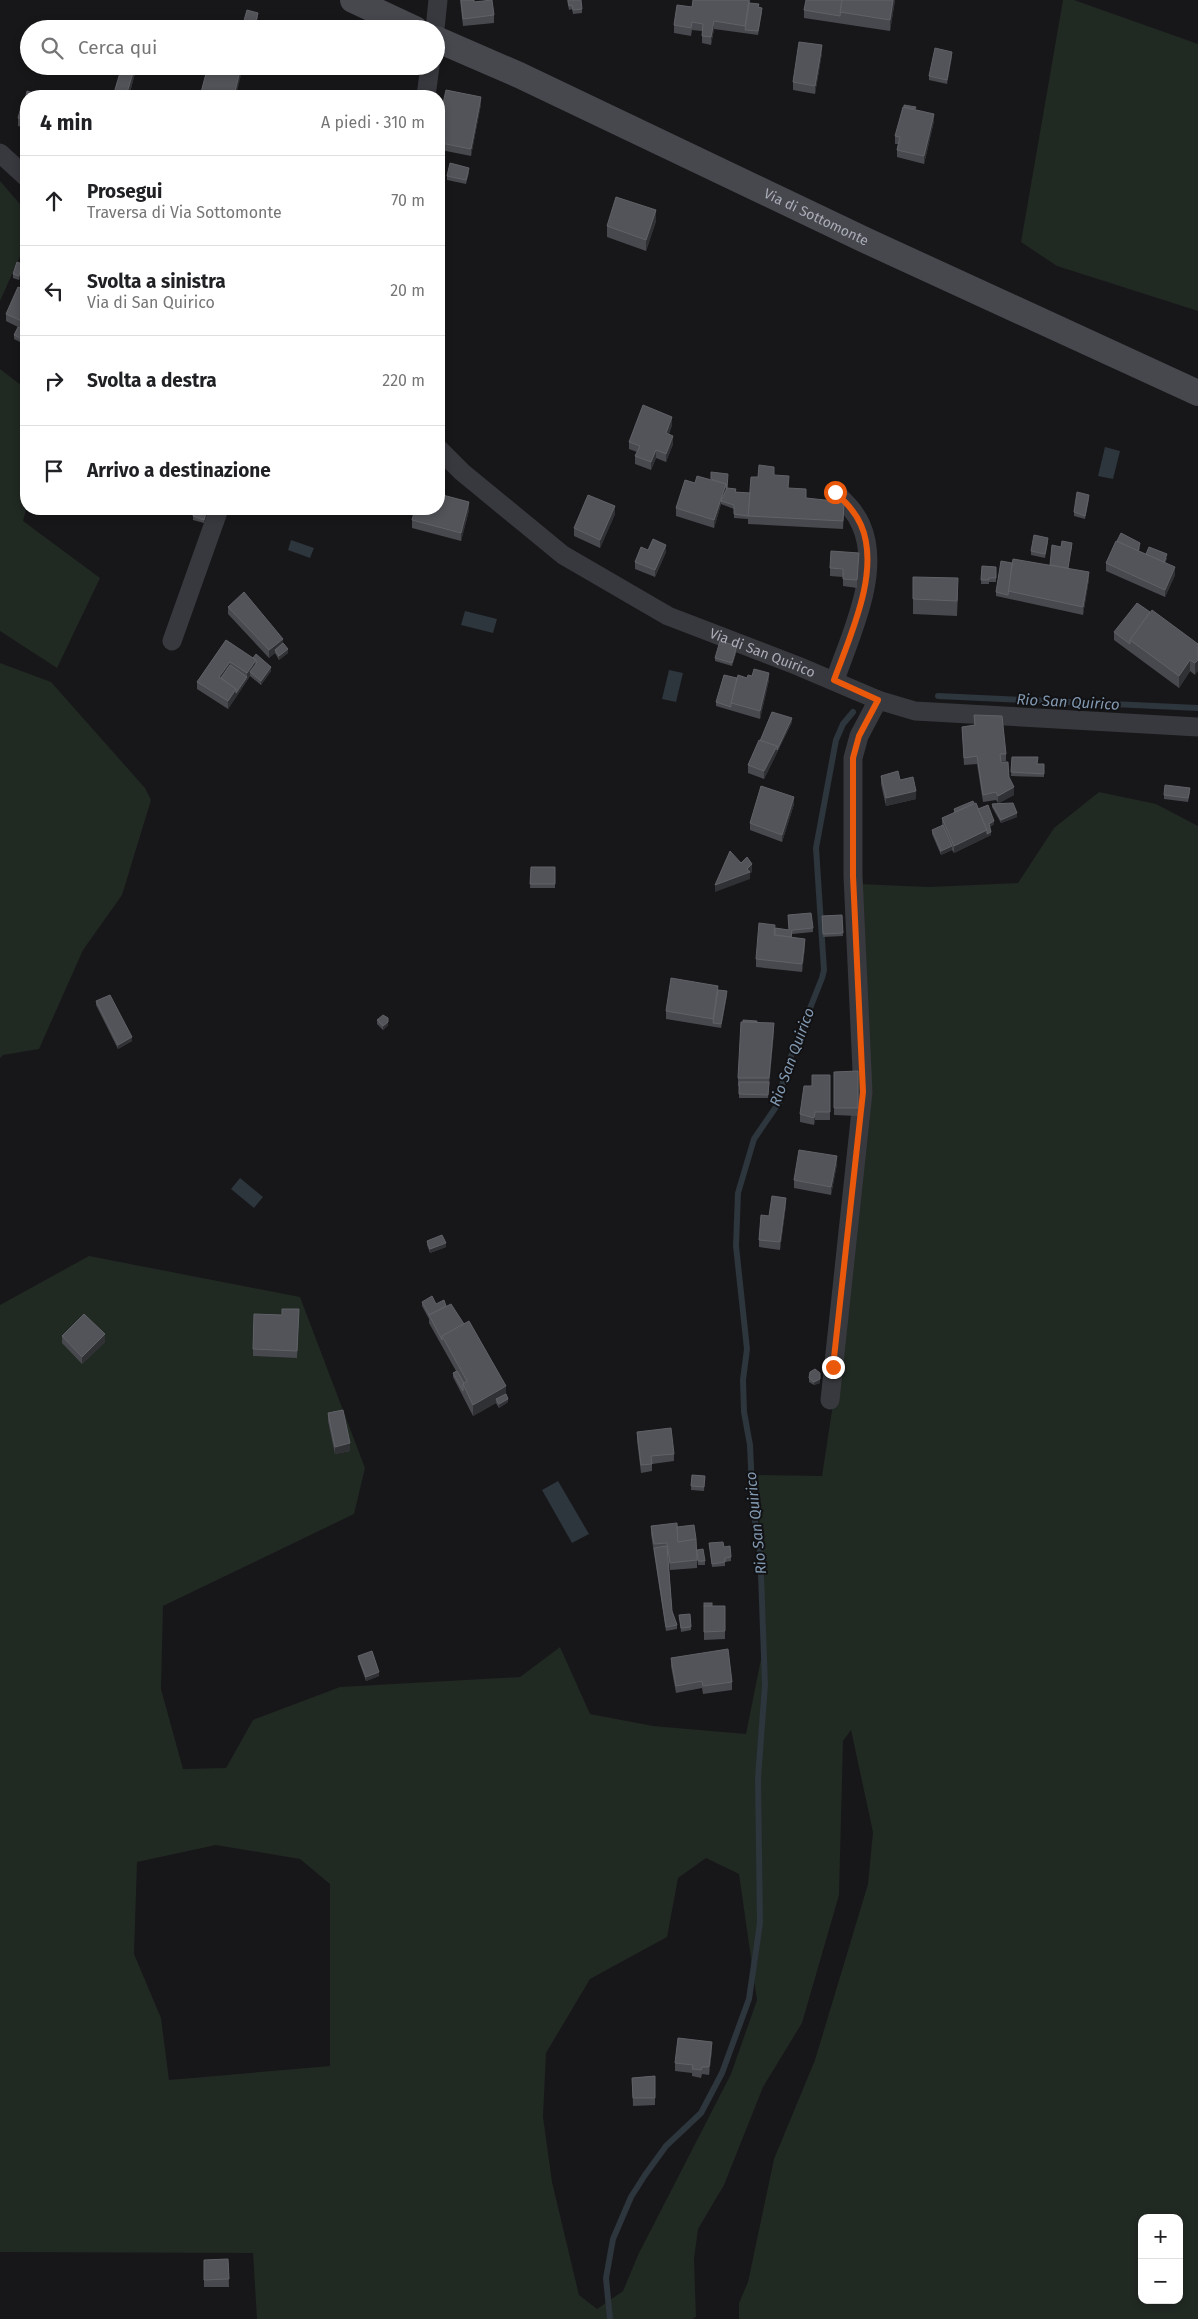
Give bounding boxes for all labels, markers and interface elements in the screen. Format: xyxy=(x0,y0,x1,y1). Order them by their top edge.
search box xyxy=(20,20,445,75)
icon: search xyxy=(38,34,66,62)
text: Cerca qui xyxy=(78,36,157,59)
text: 4 min xyxy=(40,110,93,136)
text: A piedi · 310 m xyxy=(321,113,425,132)
text: Prosegui xyxy=(87,180,162,203)
street label: Via di Sottomonte xyxy=(761,185,872,249)
icon: ahead xyxy=(40,187,68,215)
text: 70 m xyxy=(391,191,425,210)
text: Traversa di Via Sottomonte xyxy=(87,203,282,222)
text: Svolta a sinistra xyxy=(87,270,226,293)
icon: left xyxy=(40,277,68,305)
text: 20 m xyxy=(390,281,425,300)
text: Via di San Quirico xyxy=(87,293,215,312)
icon: right xyxy=(40,367,68,395)
text: Svolta a destra xyxy=(87,369,217,392)
text: 220 m xyxy=(382,371,425,390)
icon: arrive xyxy=(40,457,68,485)
text: Arrivo a destinazione xyxy=(87,459,271,482)
route start xyxy=(824,481,847,504)
street label: Via di San Quirico xyxy=(707,624,818,681)
water label: Rio San Quirico xyxy=(1016,690,1120,714)
water label: Rio San Quirico xyxy=(766,1005,818,1109)
route end xyxy=(822,1356,845,1379)
water label: Rio San Quirico xyxy=(742,1471,770,1575)
map controls xyxy=(1138,2214,1183,2304)
button: + xyxy=(1138,2214,1183,2259)
button: − xyxy=(1138,2259,1183,2304)

